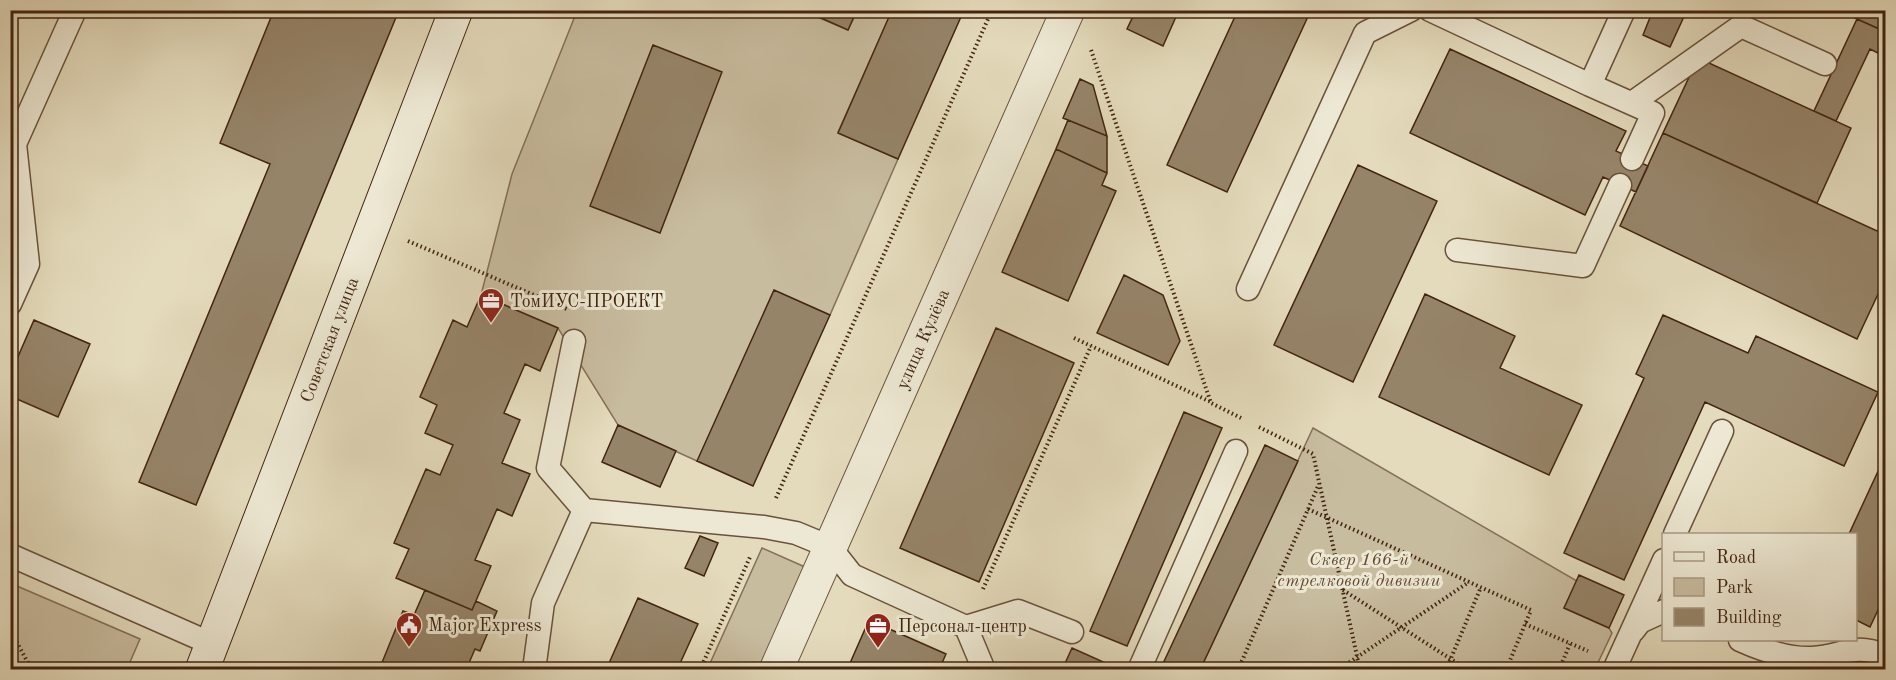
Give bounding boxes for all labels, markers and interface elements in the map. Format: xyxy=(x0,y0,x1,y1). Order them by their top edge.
street label: Советская улица xyxy=(298,275,362,405)
office icon: ТомИУС-ПРОЕКТ xyxy=(476,286,506,324)
street label: улица Кулёва xyxy=(893,286,953,392)
place label: ТомИУС-ПРОЕКТ xyxy=(510,293,663,311)
legend xyxy=(1662,533,1857,641)
text: Road xyxy=(1716,549,1756,567)
park label: Сквер 166-й стрелковой дивизии xyxy=(1277,551,1441,590)
text: Park xyxy=(1716,579,1753,597)
text: Building xyxy=(1716,609,1782,627)
public building icon: Major Express xyxy=(394,610,424,648)
office icon: Персонал-центр xyxy=(863,611,893,649)
place label: Major Express xyxy=(428,617,542,635)
place label: Персонал-центр xyxy=(898,618,1027,636)

